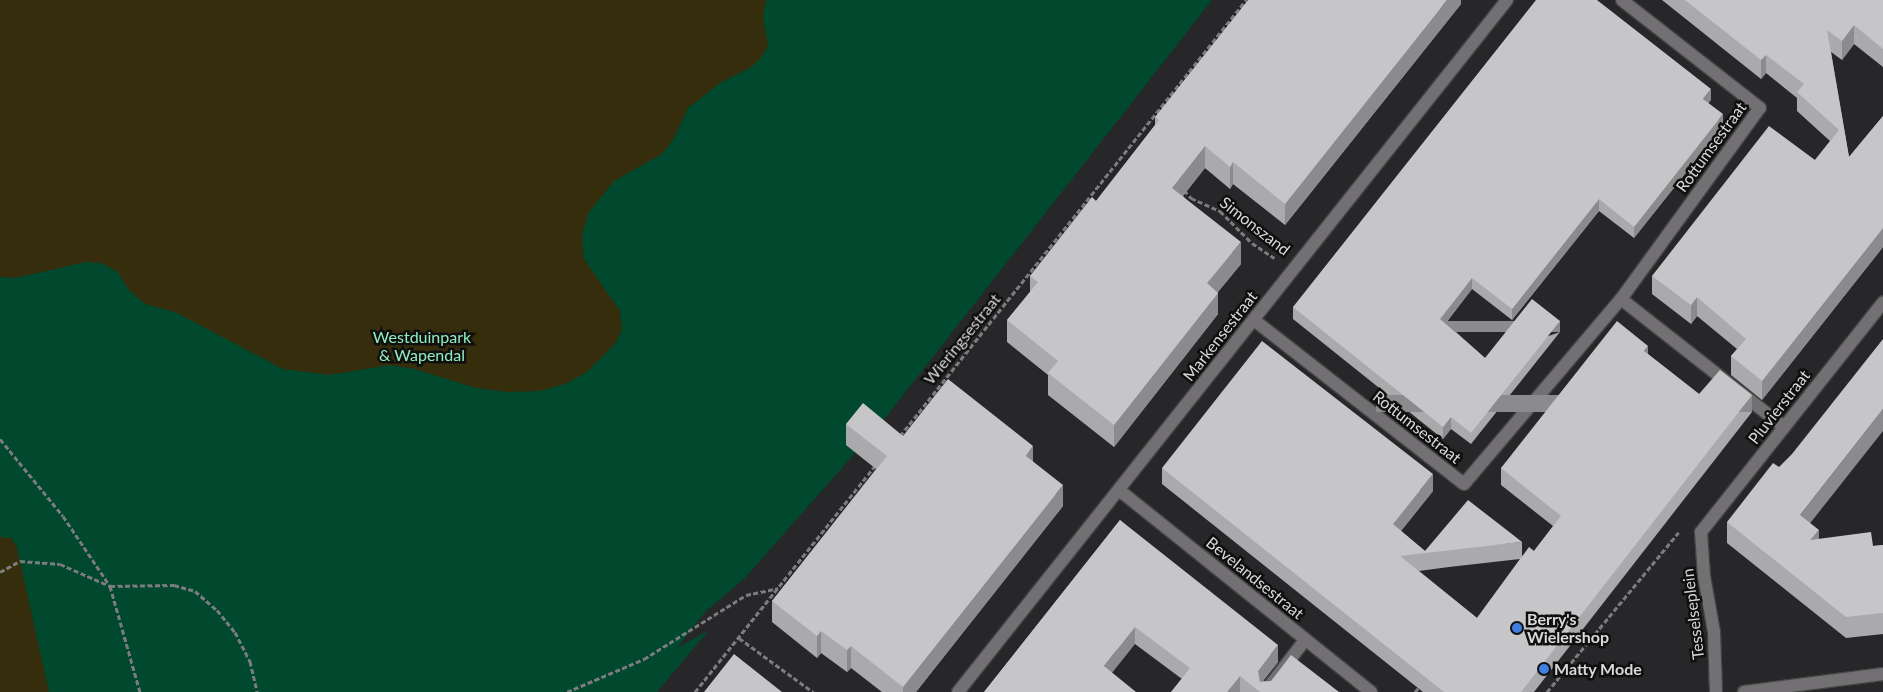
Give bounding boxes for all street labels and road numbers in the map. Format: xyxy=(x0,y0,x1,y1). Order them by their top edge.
street label: Rottumsestraat xyxy=(1672,98,1750,196)
street label: Simonszand xyxy=(1216,193,1294,259)
street label: Markensestraat xyxy=(1179,287,1261,385)
street label: Wieringsestraat xyxy=(920,290,1004,388)
street label: Pluvierstraat xyxy=(1744,366,1814,448)
street label: Rottumsestraat xyxy=(1369,387,1465,467)
street label: Bevelandsestraat xyxy=(1202,533,1308,623)
street label: Tesselseplein xyxy=(1678,567,1708,661)

